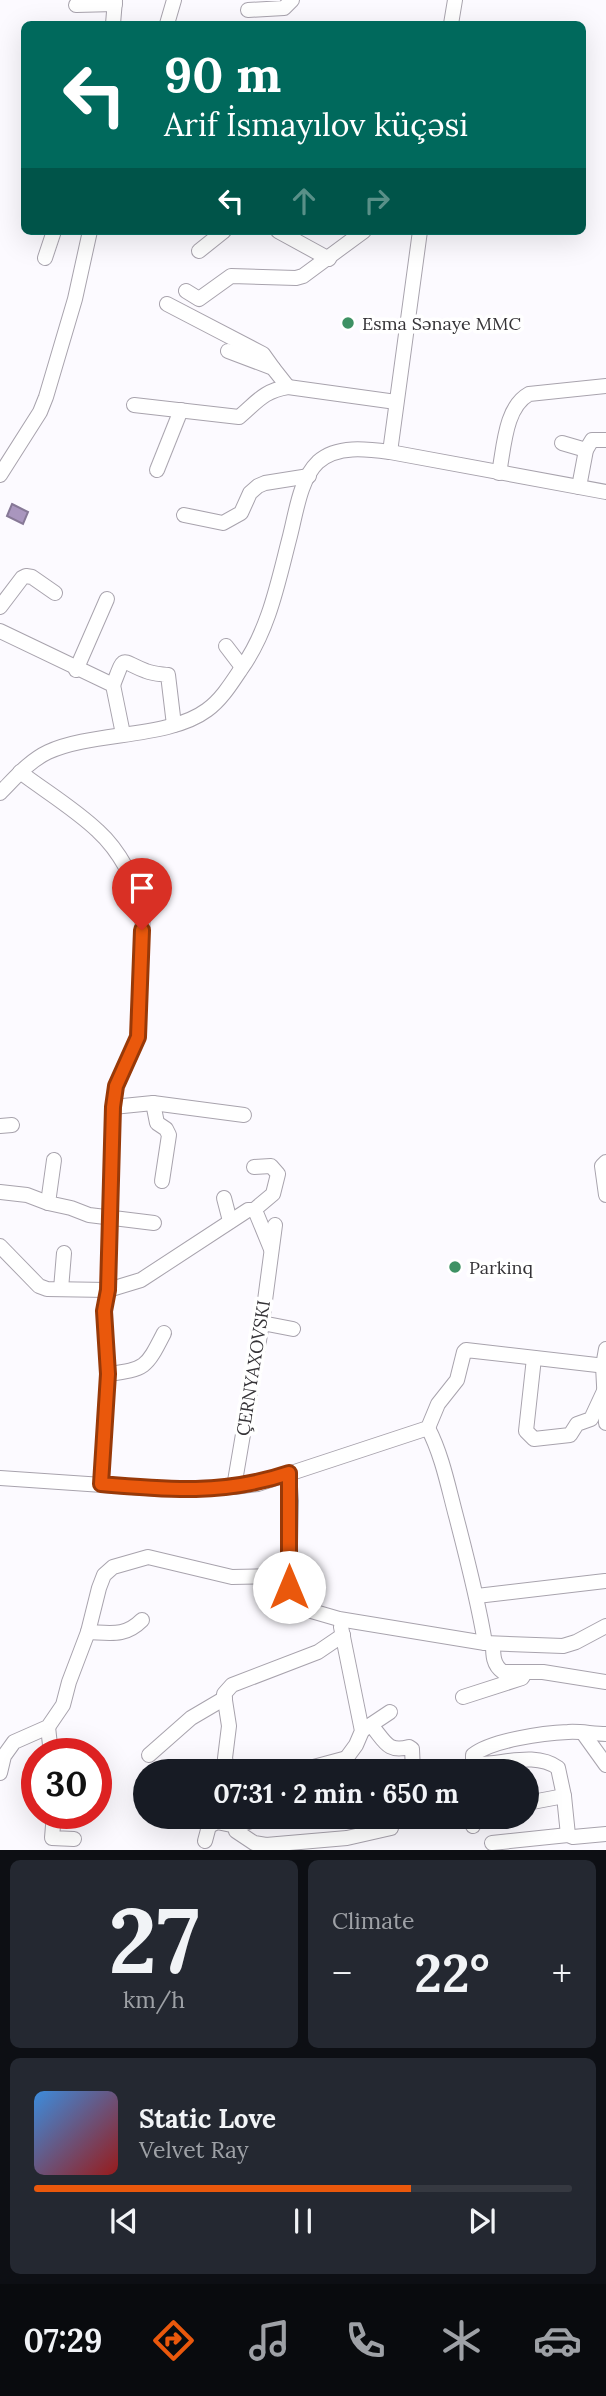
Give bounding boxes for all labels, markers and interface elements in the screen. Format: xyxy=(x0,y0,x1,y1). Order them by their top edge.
text: 90 m xyxy=(164,43,281,105)
icon: left xyxy=(49,49,140,140)
text: Arif İsmayılov küçəsi xyxy=(164,104,468,145)
icon: left xyxy=(212,182,250,220)
icon: ahead xyxy=(285,182,323,220)
icon: right xyxy=(358,182,396,220)
place label: Esma Sənaye MMC xyxy=(362,312,521,335)
marker: Esma Sənaye MMC xyxy=(340,315,356,331)
pin xyxy=(112,858,172,930)
icon: arrive xyxy=(123,869,161,907)
place label: Parkinq xyxy=(469,1256,533,1279)
marker: Parkinq xyxy=(447,1259,463,1275)
street label: ÇERNYAXOVSKI xyxy=(231,1298,275,1438)
position arrow xyxy=(252,1550,326,1624)
speed limit sign: 30 xyxy=(21,1738,112,1829)
text: 07:31 · 2 min · 650 m xyxy=(213,1777,459,1810)
text: 27 xyxy=(108,1881,200,1998)
text: Climate xyxy=(332,1906,414,1935)
text: 22° xyxy=(414,1940,490,2006)
text: − xyxy=(332,1949,352,1997)
text: + xyxy=(552,1949,572,1997)
text: km/h xyxy=(123,1985,185,2014)
text: Static Love xyxy=(139,2102,276,2135)
text: Velvet Ray xyxy=(139,2135,249,2164)
icon: previous xyxy=(105,2202,143,2240)
icon: pause xyxy=(284,2202,322,2240)
icon: next xyxy=(463,2202,501,2240)
icon: directions xyxy=(149,2316,198,2365)
icon: music xyxy=(245,2316,294,2365)
icon: phone xyxy=(341,2316,390,2365)
icon: climate xyxy=(437,2316,486,2365)
icon: car xyxy=(533,2316,582,2365)
text: 07:29 xyxy=(24,2320,102,2361)

